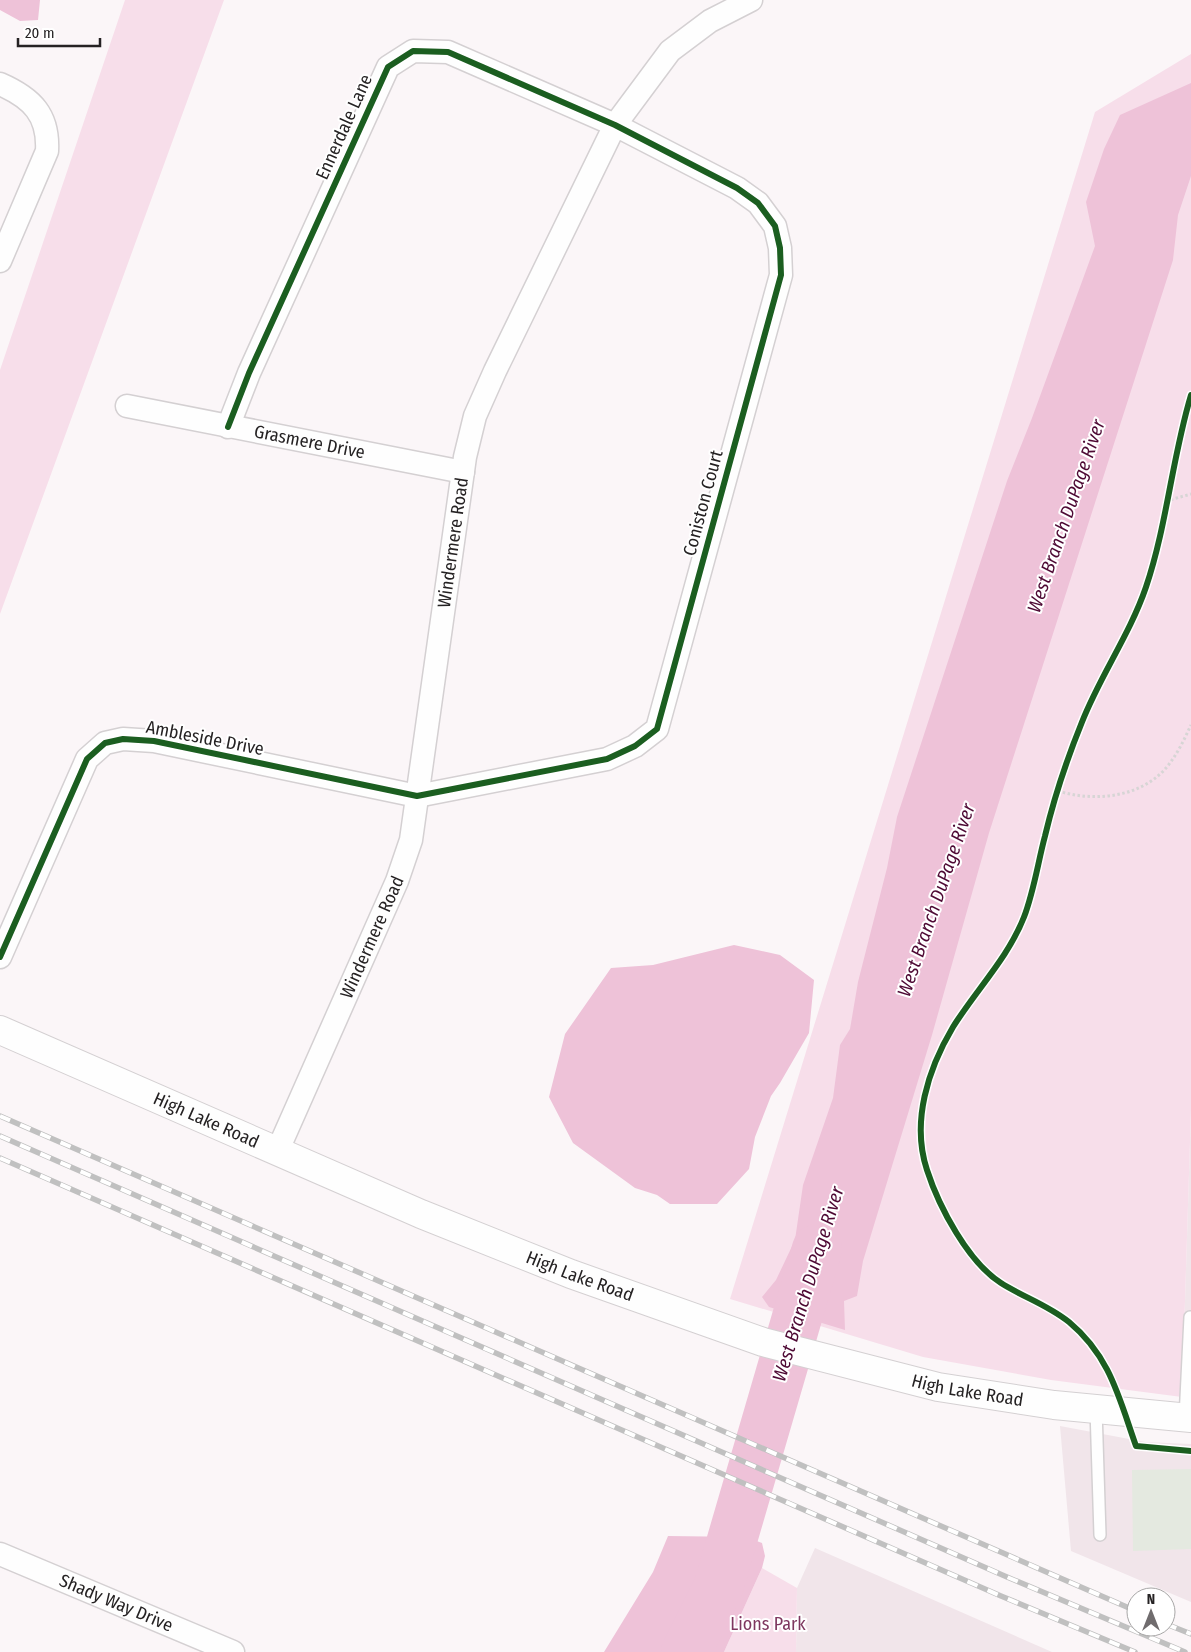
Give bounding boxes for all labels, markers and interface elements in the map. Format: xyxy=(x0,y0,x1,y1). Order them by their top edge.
scale bar xyxy=(18,15,100,47)
text: 20 m xyxy=(25,24,55,42)
street label: Ennerdale Lane xyxy=(311,71,377,183)
water label: West Branch DuPage River xyxy=(1022,415,1110,616)
street label: Grasmere Drive xyxy=(252,420,367,463)
street label: Coniston Court xyxy=(678,448,728,558)
street label: Windermere Road xyxy=(433,476,473,609)
street label: Ambleside Drive xyxy=(144,716,266,760)
water label: West Branch DuPage River xyxy=(892,799,980,1000)
street label: Windermere Road xyxy=(335,873,409,1002)
street label: High Lake Road xyxy=(150,1087,262,1153)
water label: West Branch DuPage River xyxy=(767,1182,849,1384)
street label: High Lake Road xyxy=(523,1246,636,1306)
street label: High Lake Road xyxy=(909,1370,1025,1411)
street label: Shady Way Drive xyxy=(56,1569,176,1637)
north arrow xyxy=(1126,1587,1176,1637)
text: N xyxy=(1147,1591,1155,1608)
park label: Lions Park xyxy=(730,1613,806,1635)

